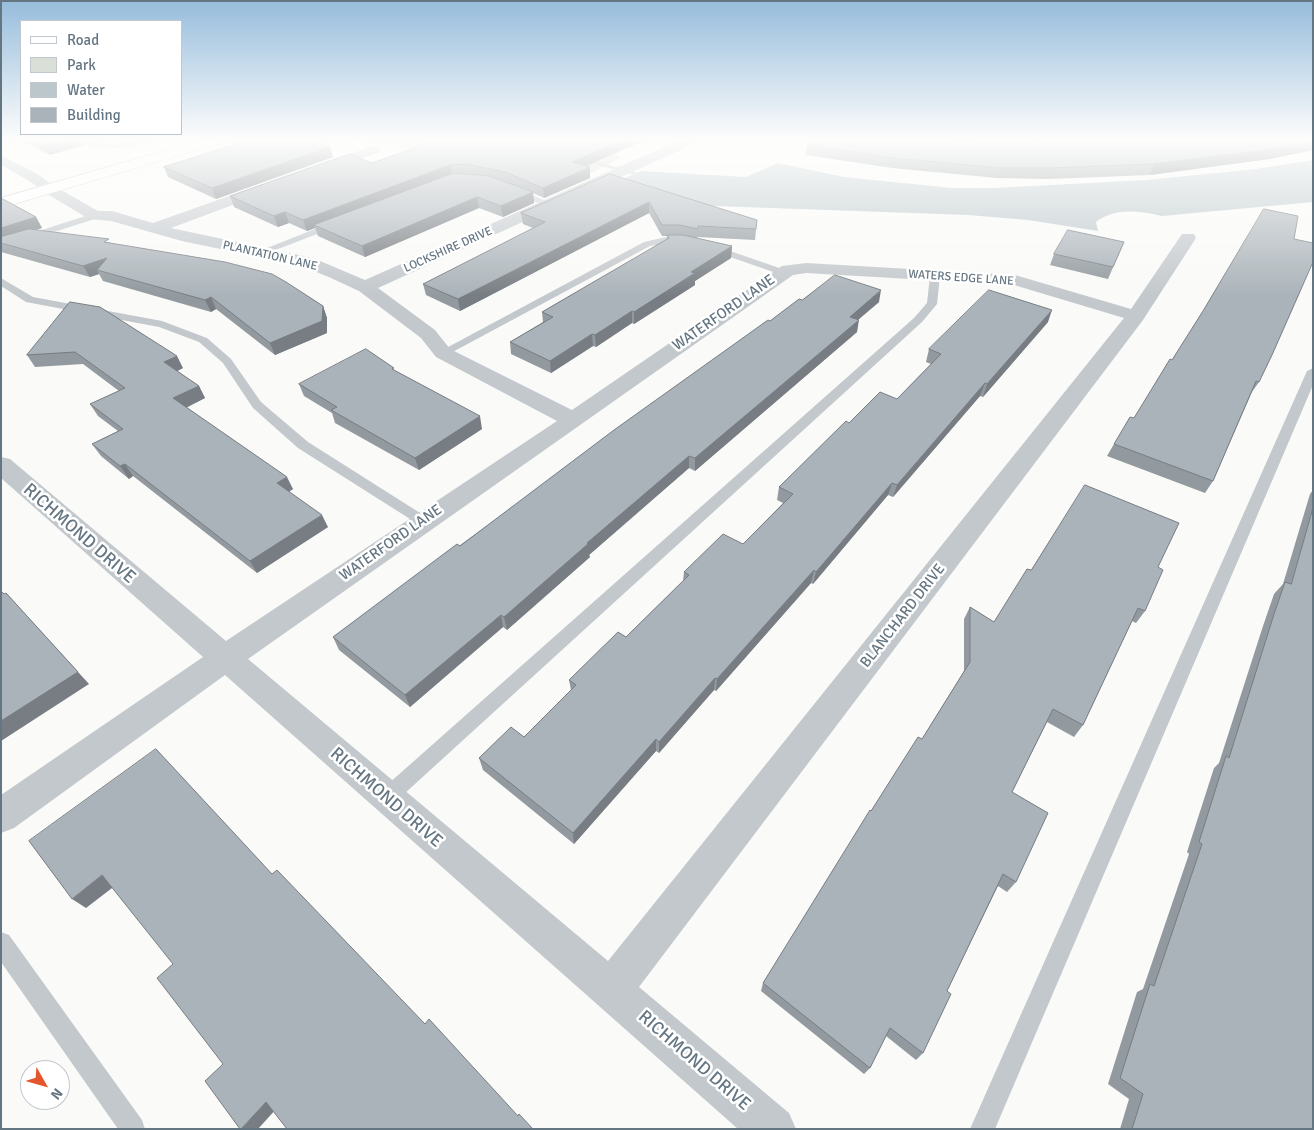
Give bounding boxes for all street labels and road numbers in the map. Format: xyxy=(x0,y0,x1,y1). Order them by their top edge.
street label: LOCKSHIRE DRIVE xyxy=(402,224,494,276)
street label: PLANTATION LANE xyxy=(221,238,319,274)
street label: WATERS EDGE LANE xyxy=(908,267,1014,289)
street label: WATERFORD LANE xyxy=(669,271,779,355)
street label: RICHMOND DRIVE xyxy=(18,479,140,589)
street label: WATERFORD LANE xyxy=(336,501,446,585)
street label: BLANCHARD DRIVE xyxy=(857,561,949,671)
street label: RICHMOND DRIVE xyxy=(325,743,447,853)
street label: RICHMOND DRIVE xyxy=(633,1006,755,1116)

